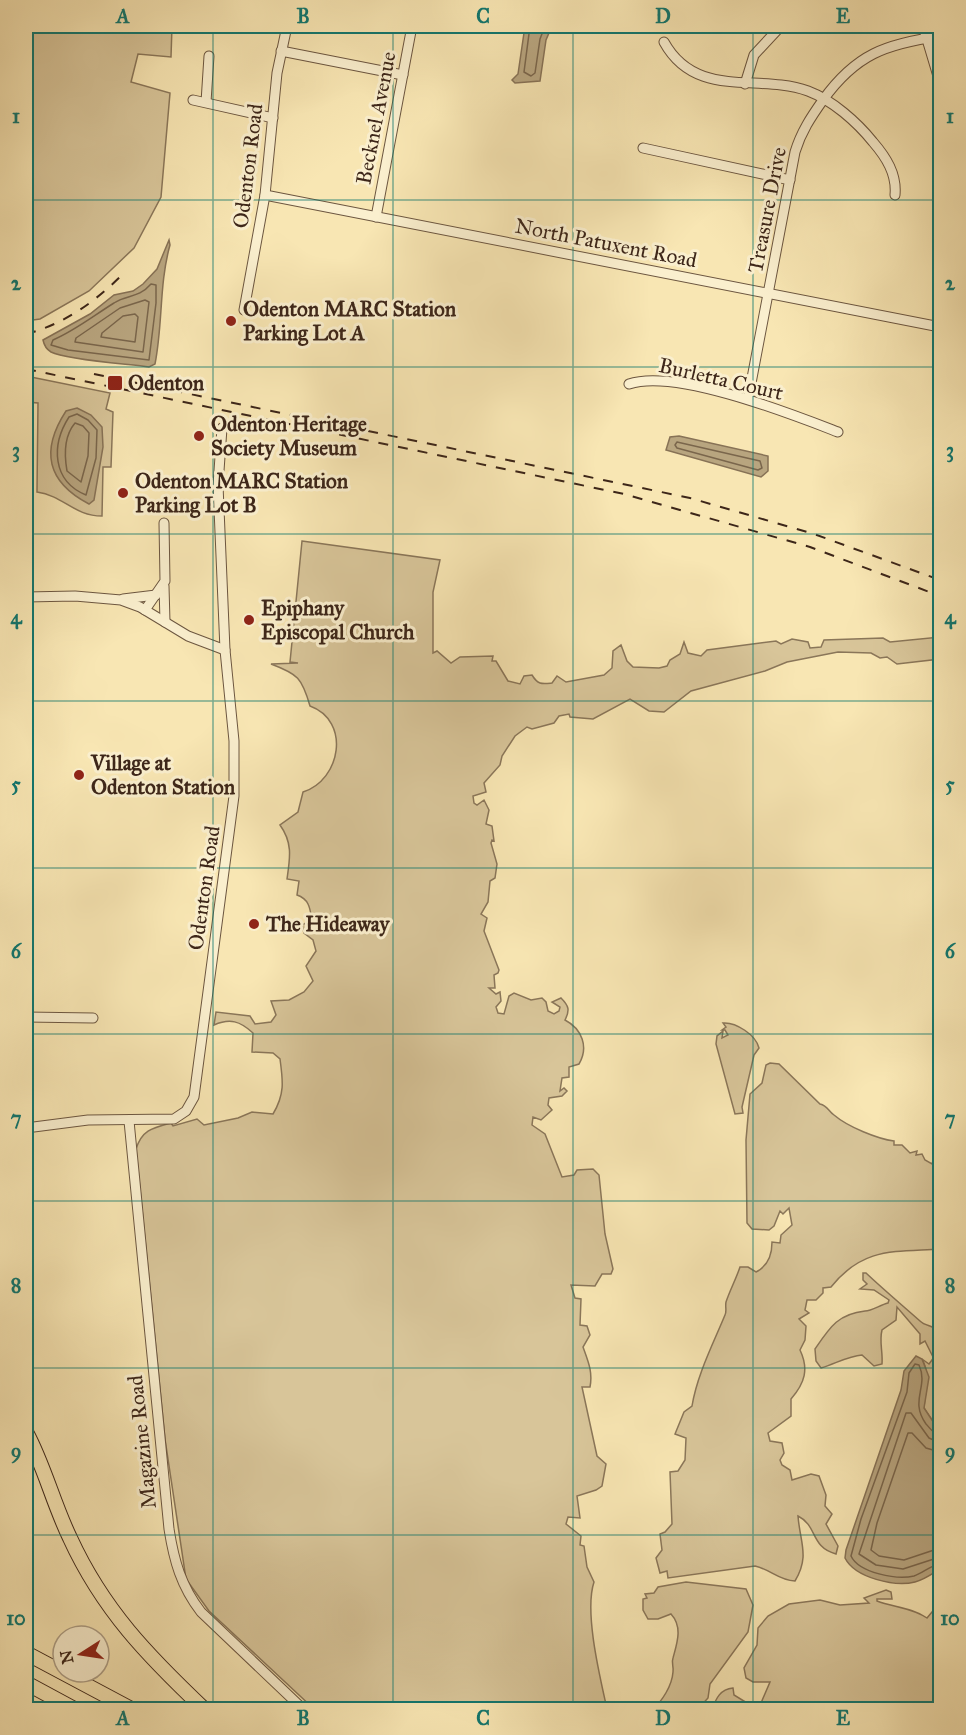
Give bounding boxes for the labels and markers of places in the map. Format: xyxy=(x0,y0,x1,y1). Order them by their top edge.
place label: Odenton MARC Station Parking Lot A xyxy=(243,296,457,346)
marker: Odenton MARC Station Parking Lot A xyxy=(224,314,238,328)
place label: Odenton xyxy=(128,370,205,396)
marker: Odenton xyxy=(106,374,124,392)
place label: Odenton Heritage Society Museum xyxy=(211,411,367,461)
marker: Odenton Heritage Society Museum xyxy=(192,429,206,443)
place label: Odenton MARC Station Parking Lot B xyxy=(135,468,349,518)
marker: Odenton MARC Station Parking Lot B xyxy=(116,486,130,500)
place label: Epiphany Episcopal Church xyxy=(261,595,415,645)
marker: Epiphany Episcopal Church xyxy=(242,613,256,627)
place label: Village at Odenton Station xyxy=(90,750,236,800)
marker: Village at Odenton Station xyxy=(72,768,86,782)
place label: The Hideaway xyxy=(265,911,390,937)
marker: The Hideaway xyxy=(247,917,261,931)

